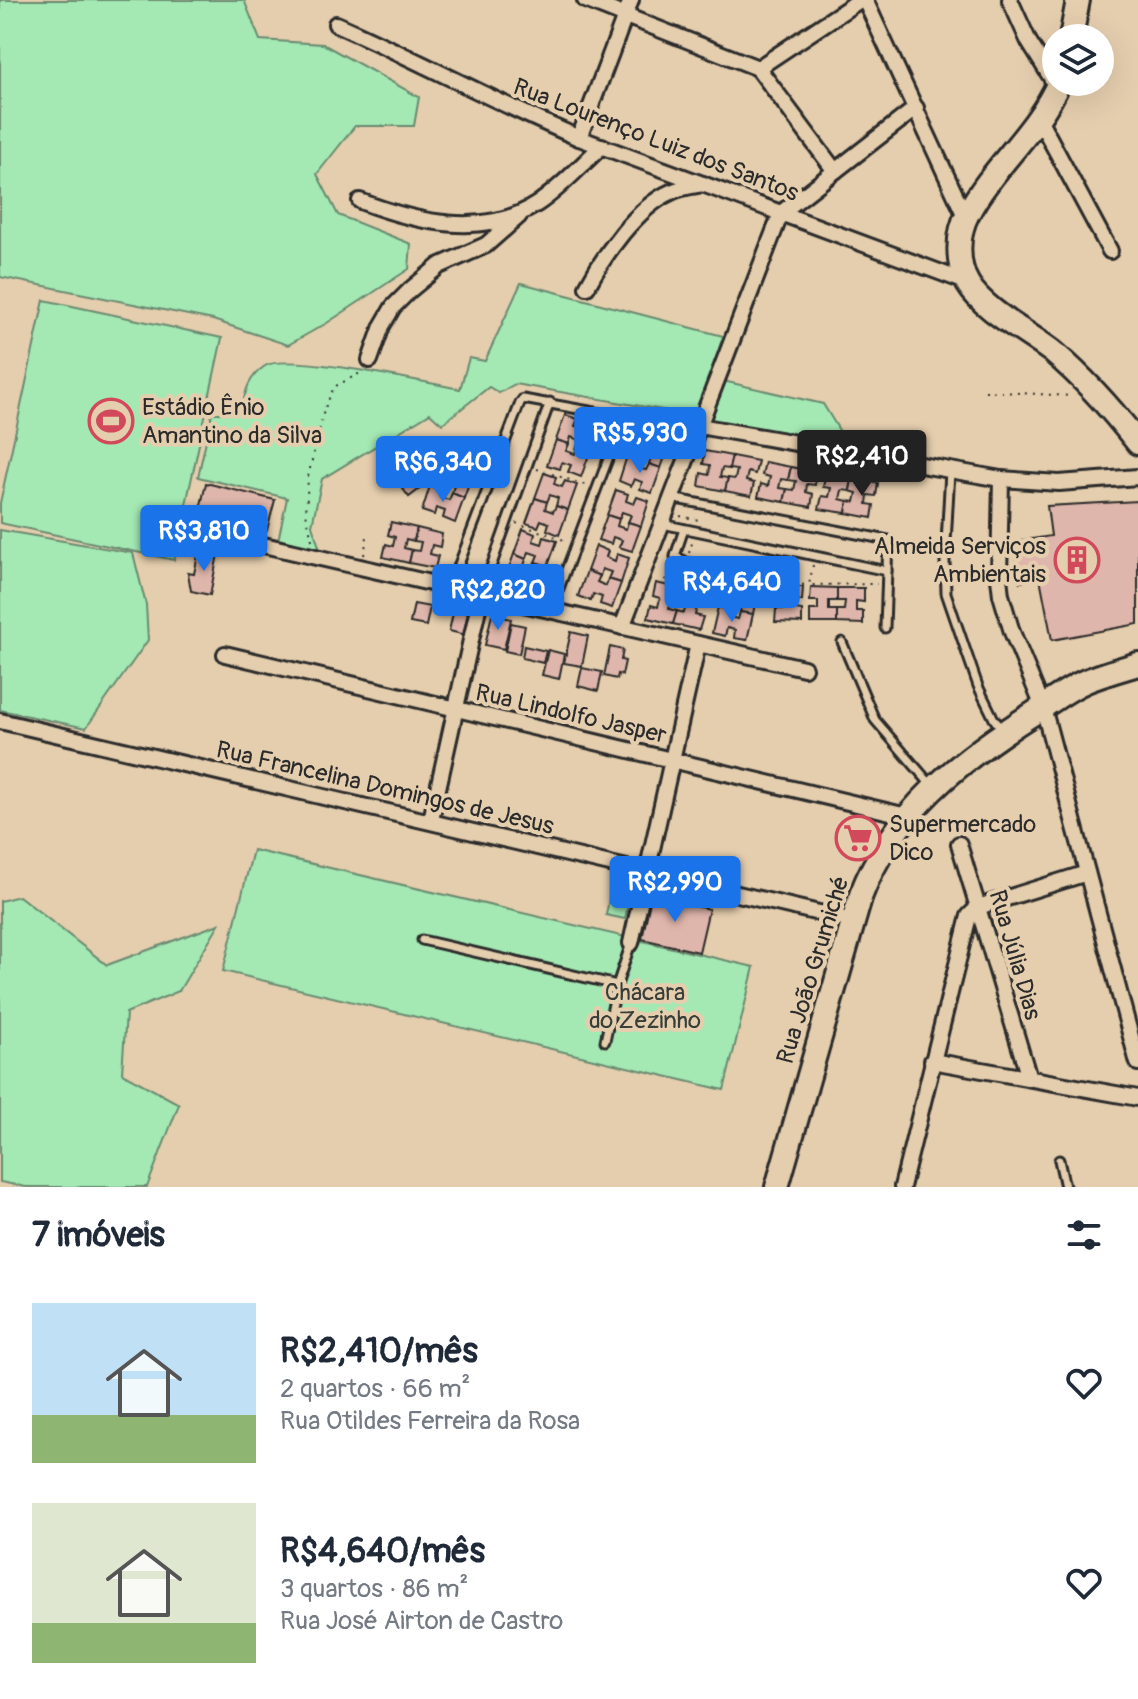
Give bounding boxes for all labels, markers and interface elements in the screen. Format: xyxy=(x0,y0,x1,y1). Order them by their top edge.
map controls xyxy=(1042,24,1114,96)
button: layers xyxy=(1042,24,1114,96)
street label: Rua Lourenço Luiz dos Santos xyxy=(509,72,803,208)
place label: Estádio Ênio Amantino da Silva xyxy=(142,393,322,450)
sports icon: Estádio Ênio Amantino da Silva xyxy=(87,397,135,445)
pin: R$5,930 xyxy=(566,407,714,475)
text: R$5,930 xyxy=(592,417,688,449)
pin: R$2,410 xyxy=(788,430,936,498)
pin: R$6,340 xyxy=(369,436,517,504)
text: R$2,410 xyxy=(815,440,909,472)
text: R$6,340 xyxy=(394,446,492,478)
pin: R$3,810 xyxy=(130,505,278,573)
text: R$3,810 xyxy=(158,515,250,547)
place label: Almeida Serviços Ambientais xyxy=(874,532,1046,589)
building icon: Almeida Serviços Ambientais xyxy=(1053,536,1101,584)
pin: R$4,640 xyxy=(658,556,806,624)
pin: R$2,820 xyxy=(424,564,572,632)
text: R$4,640 xyxy=(683,566,781,598)
text: R$2,820 xyxy=(450,574,546,606)
street label: Rua Lindolfo Jasper xyxy=(473,678,670,750)
street label: Rua Francelina Domingos de Jesus xyxy=(213,735,557,841)
place label: Supermercado Dico xyxy=(889,810,1036,867)
supermarket icon: Supermercado Dico xyxy=(834,814,882,862)
pin: R$2,990 xyxy=(601,856,749,924)
text: R$2,990 xyxy=(628,866,722,898)
street label: Rua João Grumiché xyxy=(771,873,855,1067)
street label: Rua Júlia Dias xyxy=(983,887,1047,1024)
park label: Chácara do Zezinho xyxy=(589,978,701,1035)
icon: filters xyxy=(1062,1213,1106,1257)
text: 7 imóveis xyxy=(32,1214,165,1257)
text: R$2,410/mês xyxy=(280,1330,478,1373)
icon: home xyxy=(96,1335,192,1431)
icon: heart xyxy=(1062,1361,1106,1405)
text: 2 quartos · 66 m² xyxy=(280,1373,470,1405)
text: Rua Otildes Ferreira da Rosa xyxy=(280,1405,580,1437)
text: R$4,640/mês xyxy=(280,1530,485,1573)
icon: home xyxy=(96,1535,192,1631)
icon: heart xyxy=(1062,1561,1106,1605)
text: 3 quartos · 86 m² xyxy=(280,1573,468,1605)
text: Rua José Airton de Castro xyxy=(280,1605,563,1637)

